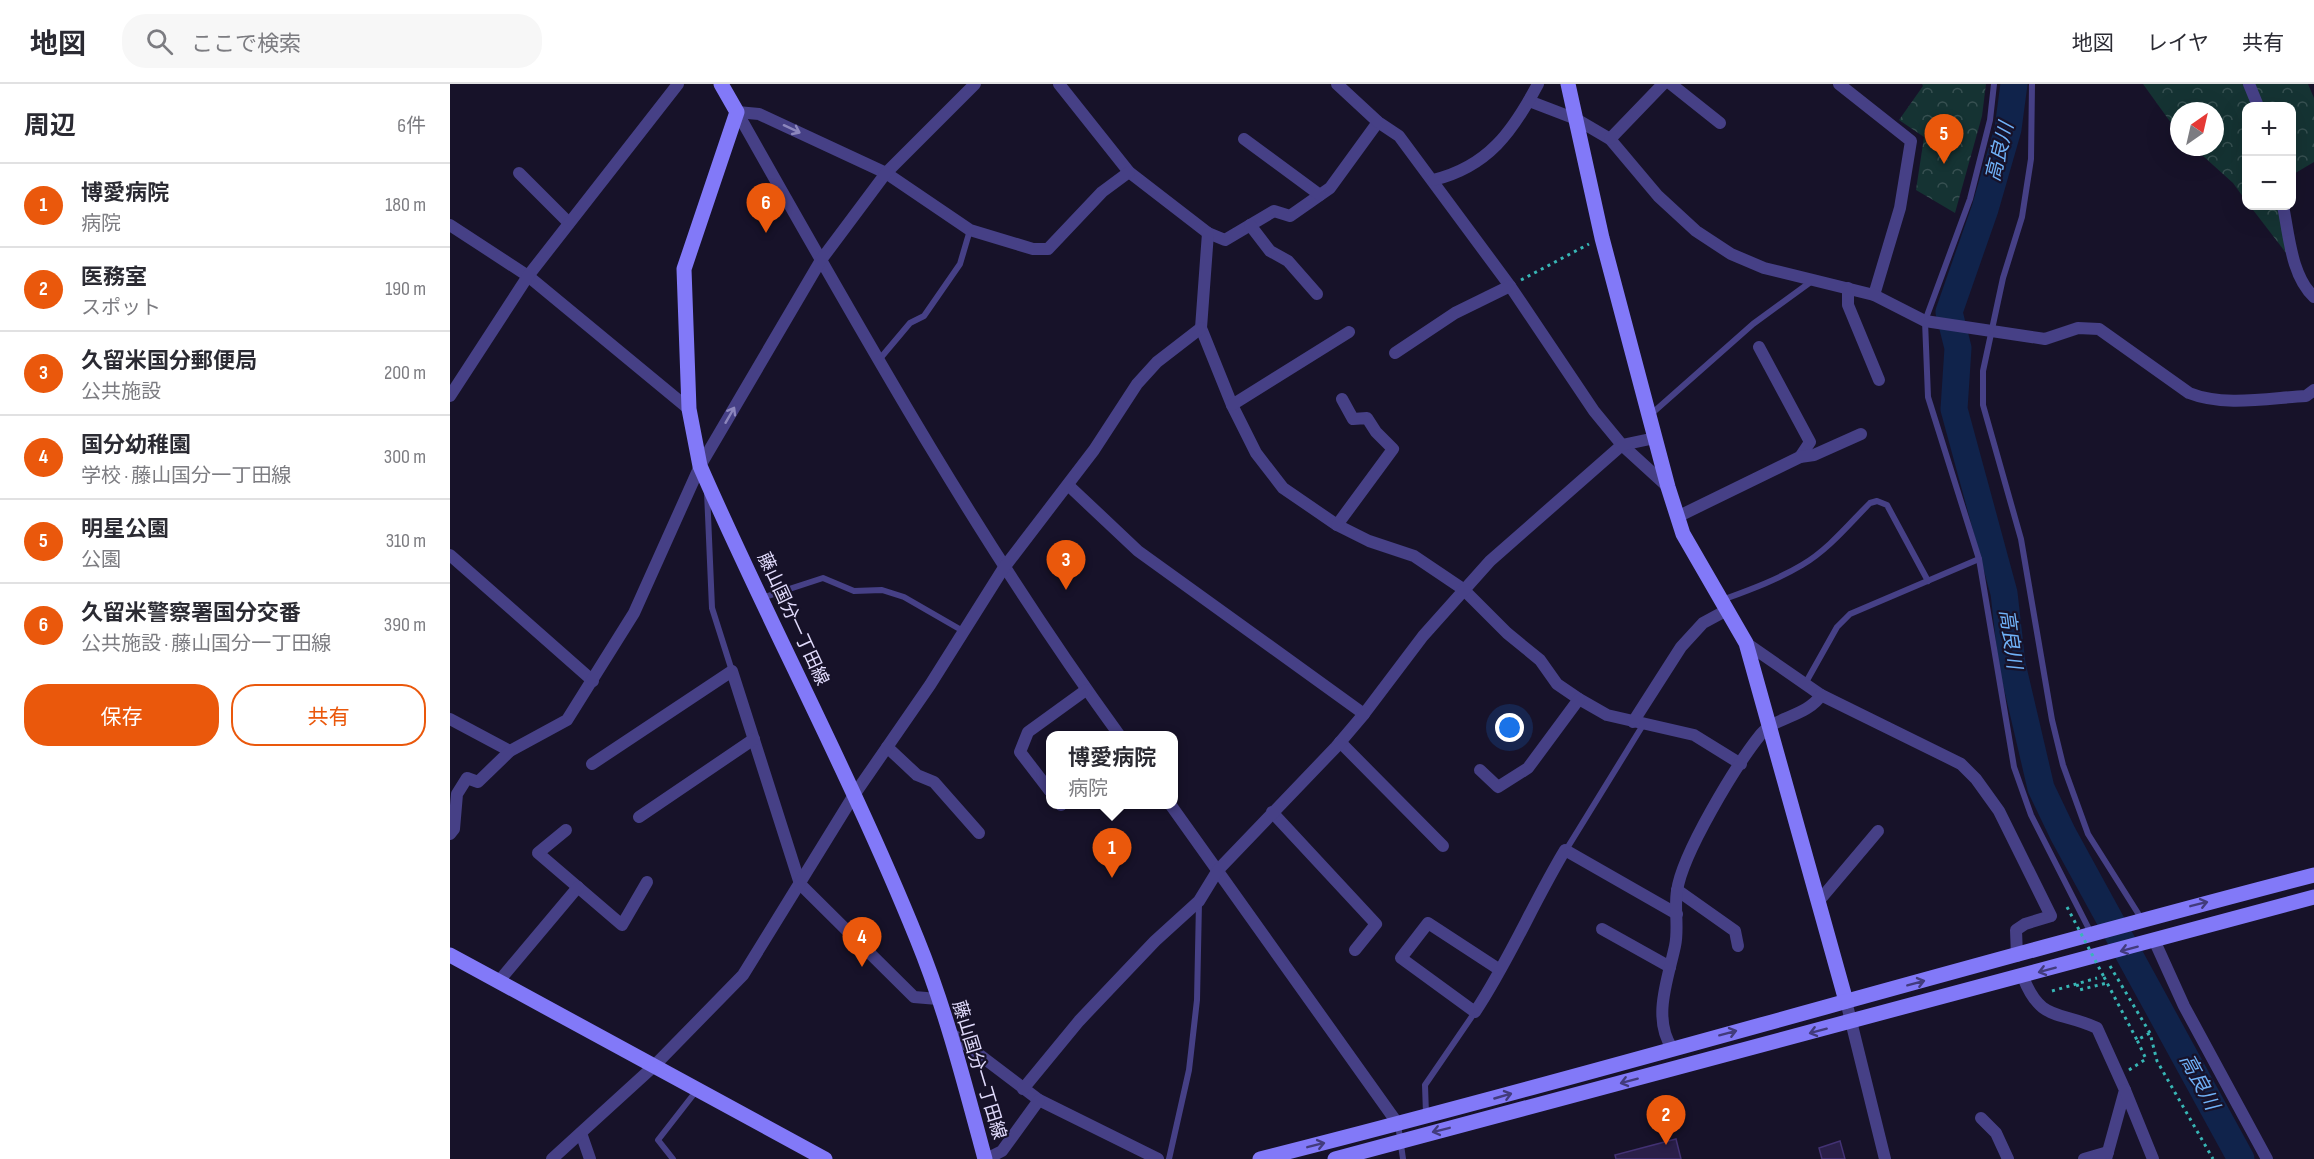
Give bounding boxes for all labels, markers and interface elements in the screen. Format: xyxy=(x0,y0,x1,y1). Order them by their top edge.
search box xyxy=(122,14,542,68)
icon: search xyxy=(143,25,176,58)
text: 地図 xyxy=(30,28,86,61)
text: ここで検索 xyxy=(191,31,301,58)
text: 地図 xyxy=(2072,31,2114,56)
text: レイヤ xyxy=(2147,31,2209,56)
text: 共有 xyxy=(2242,31,2284,56)
north arrow xyxy=(2170,102,2224,156)
map controls xyxy=(2242,102,2296,210)
button: + xyxy=(2242,102,2296,156)
text: 周辺 xyxy=(24,111,76,142)
text: 6件 xyxy=(397,114,426,138)
pin: 5 xyxy=(1924,115,1964,164)
water label: 高良川 xyxy=(1981,118,2019,184)
one-way arrow xyxy=(782,123,800,135)
button: − xyxy=(2242,156,2296,210)
text: 博愛病院 xyxy=(81,180,169,207)
pin: 6 xyxy=(746,184,786,233)
text: 1 xyxy=(40,193,47,217)
text: 180 m xyxy=(385,193,426,217)
text: 病院 xyxy=(81,212,121,236)
text: 医務室 xyxy=(81,264,147,291)
text: 2 xyxy=(39,277,48,301)
text: 190 m xyxy=(385,277,426,301)
text: スポット xyxy=(81,296,161,320)
text: 久留米国分郵便局 xyxy=(81,348,257,375)
text: 3 xyxy=(39,361,48,385)
text: 200 m xyxy=(384,361,426,385)
text: 公共施設 xyxy=(81,380,161,404)
one-way arrow xyxy=(724,407,736,424)
text: 国分幼稚園 xyxy=(81,432,191,459)
text: 4 xyxy=(39,445,48,469)
text: 300 m xyxy=(384,445,426,469)
text: 学校 · 藤山国分一丁田線 xyxy=(81,464,291,488)
text: 明星公園 xyxy=(81,516,169,543)
text: 5 xyxy=(39,529,48,553)
text: 310 m xyxy=(386,529,426,553)
pin: 3 xyxy=(1046,540,1086,590)
text: 公園 xyxy=(81,548,121,572)
street label: 藤山国分一丁田線 xyxy=(753,549,833,689)
text: 久留米警察署国分交番 xyxy=(81,600,301,627)
water label: 高良川 xyxy=(1994,608,2026,672)
text: 6 xyxy=(39,613,48,637)
text: 390 m xyxy=(384,613,426,637)
text: 公共施設 · 藤山国分一丁田線 xyxy=(81,632,331,656)
button: 保存 xyxy=(24,684,219,746)
button: 共有 xyxy=(231,684,426,746)
your location xyxy=(1495,713,1524,742)
popup xyxy=(1046,731,1178,809)
text: 博愛病院 xyxy=(1068,745,1156,772)
text: 病院 xyxy=(1068,777,1108,801)
pin: 1 xyxy=(1092,828,1132,878)
one-way arrow xyxy=(2189,898,2208,910)
pin: 4 xyxy=(842,918,882,967)
one-way arrow xyxy=(2120,944,2139,955)
one-way arrow xyxy=(2038,965,2057,977)
one-way arrow xyxy=(1907,976,1926,988)
street label: 藤山国分一丁田線 xyxy=(948,998,1010,1142)
one-way arrow xyxy=(1809,1025,1828,1037)
one-way arrow xyxy=(1718,1027,1737,1038)
water label: 高良川 xyxy=(2174,1050,2225,1116)
one-way arrow xyxy=(1620,1076,1639,1087)
one-way arrow xyxy=(1493,1089,1512,1101)
pin: 2 xyxy=(1646,1096,1686,1145)
one-way arrow xyxy=(1432,1125,1451,1136)
one-way arrow xyxy=(1306,1138,1325,1150)

